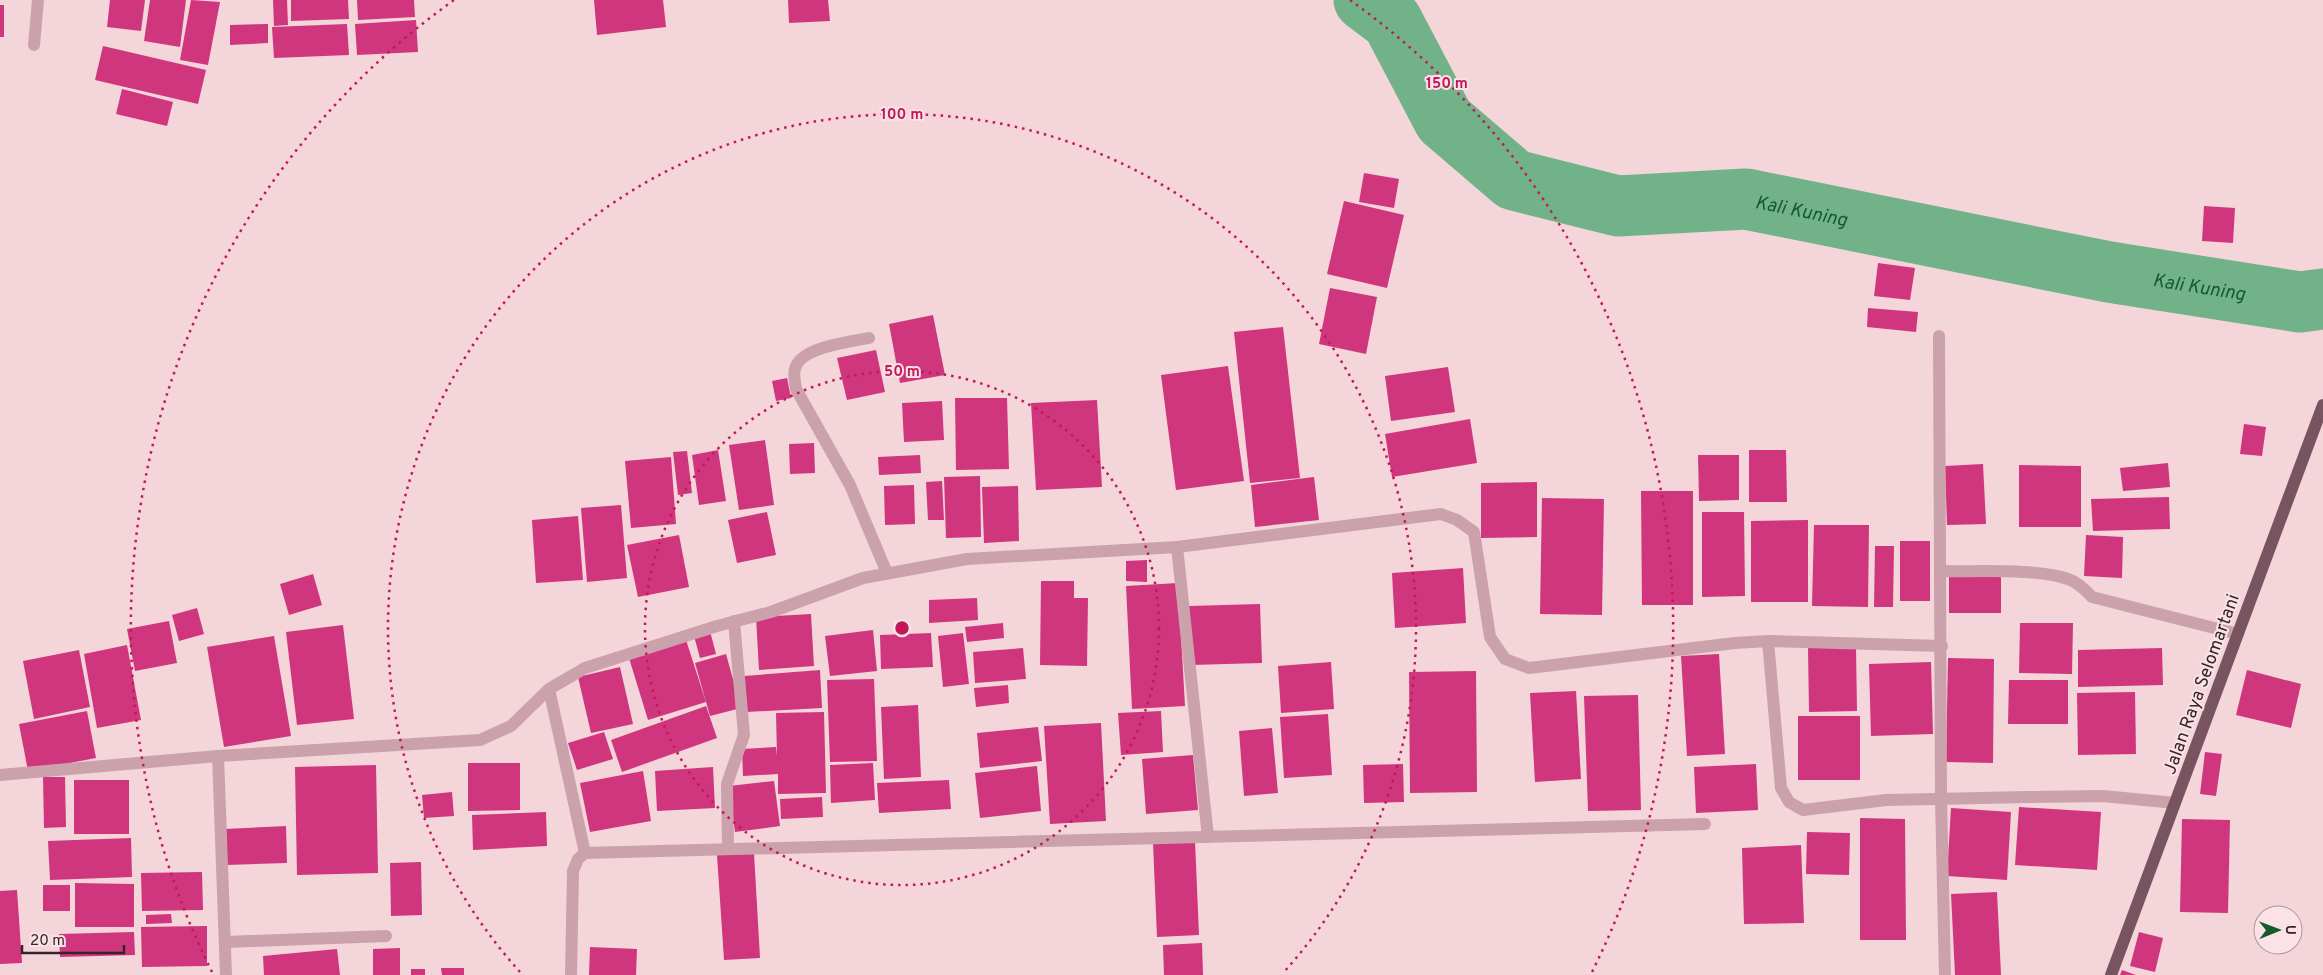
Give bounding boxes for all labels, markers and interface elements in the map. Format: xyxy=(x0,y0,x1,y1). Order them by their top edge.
text: 150 m xyxy=(1426,75,1468,94)
text: 100 m xyxy=(881,106,923,125)
water label: Kali Kuning xyxy=(1753,191,1850,233)
water label: Kali Kuning xyxy=(2151,269,2248,307)
text: 50 m xyxy=(884,363,920,382)
street label: Jalan Raya Selomartani xyxy=(2159,591,2246,778)
centre of rings xyxy=(893,619,911,637)
north arrow xyxy=(2253,905,2303,955)
scale bar xyxy=(22,922,125,954)
text: U xyxy=(2281,925,2298,935)
text: 20 m xyxy=(30,932,65,951)

